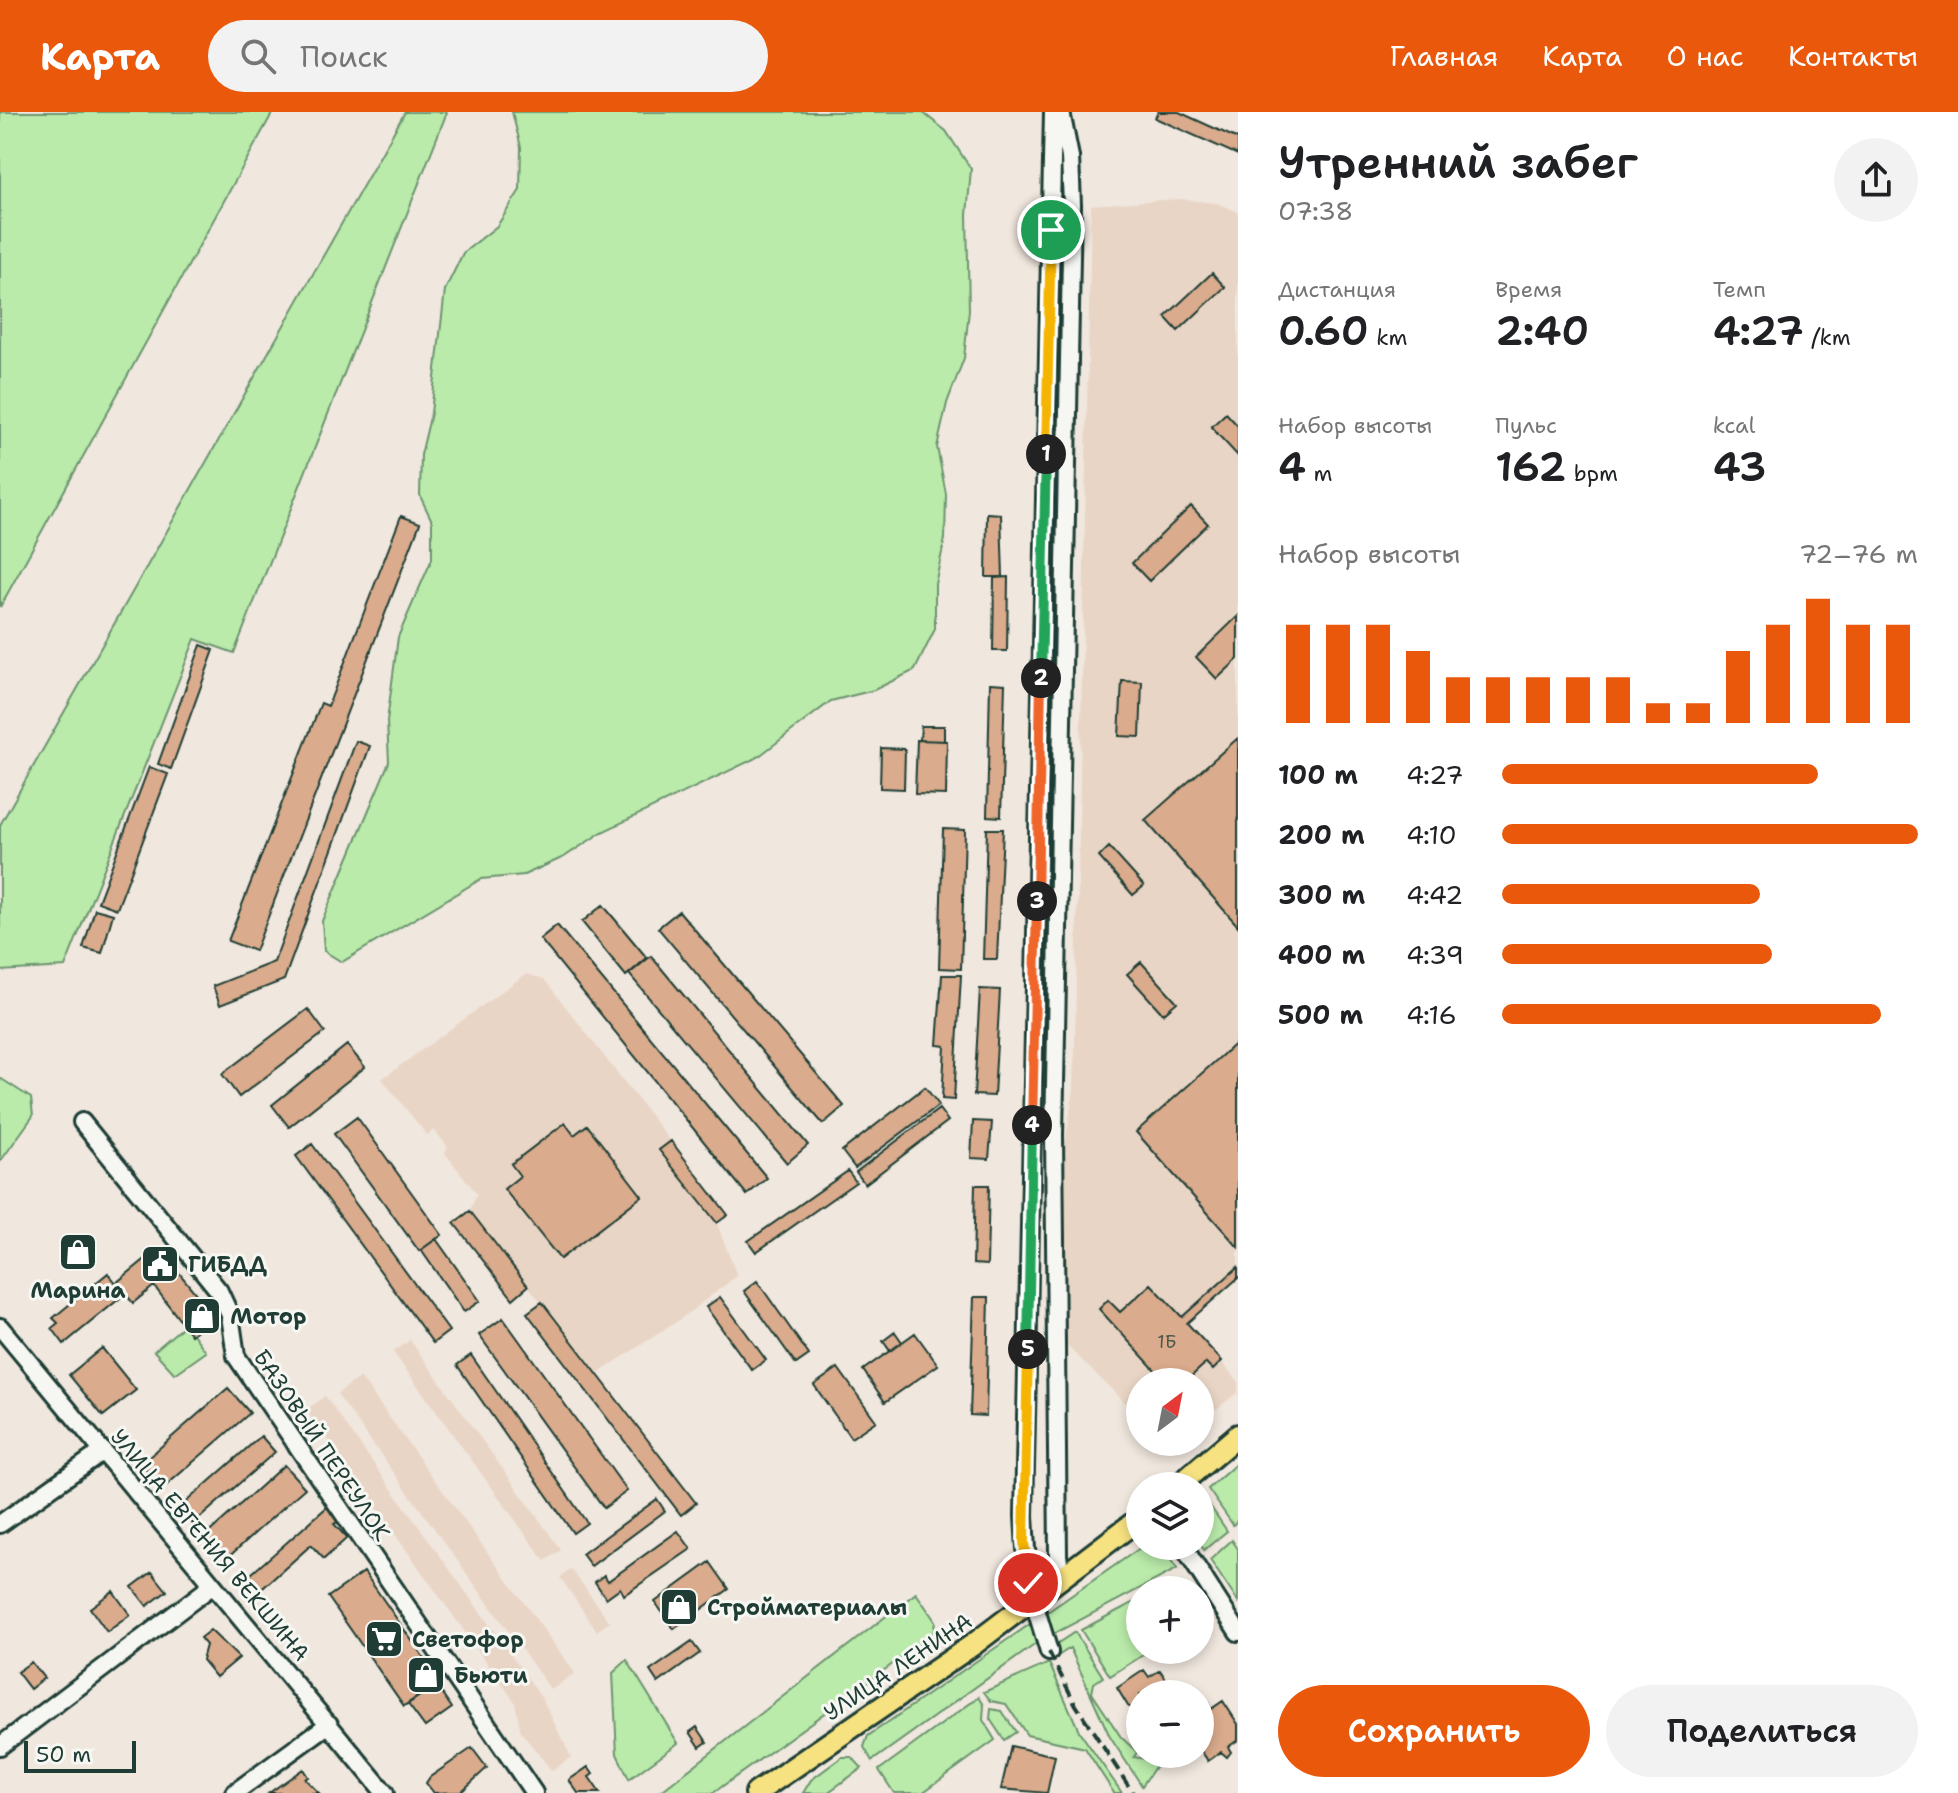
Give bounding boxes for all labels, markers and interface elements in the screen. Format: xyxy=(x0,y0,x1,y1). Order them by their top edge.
search box xyxy=(208,20,768,92)
text: Карта xyxy=(40,31,160,82)
icon: search xyxy=(236,34,280,78)
text: Поиск xyxy=(300,36,388,77)
text: Главная xyxy=(1390,37,1498,75)
text: Карта xyxy=(1542,37,1622,75)
text: О нас xyxy=(1666,37,1744,75)
text: Контакты xyxy=(1788,37,1918,75)
text: Утренний забег xyxy=(1278,133,1638,192)
button: share xyxy=(1834,138,1918,222)
text: 07:38 xyxy=(1278,193,1353,228)
pin xyxy=(1017,196,1085,264)
icon: arrive xyxy=(1029,208,1073,252)
text: Дистанция xyxy=(1278,275,1396,304)
text: Время xyxy=(1495,275,1562,304)
text: Темп xyxy=(1713,275,1766,304)
text: 0.60 xyxy=(1278,304,1369,358)
text: 2:40 xyxy=(1495,304,1589,358)
text: 4:27 xyxy=(1713,304,1804,358)
text: km xyxy=(1369,323,1407,352)
text: /km xyxy=(1804,323,1851,352)
text: Набор высоты xyxy=(1278,411,1432,440)
text: Пульс xyxy=(1495,411,1557,440)
text: kcal xyxy=(1713,411,1755,440)
pin: 1 xyxy=(1026,434,1066,474)
text: 1 xyxy=(1041,439,1051,468)
text: 4 xyxy=(1278,440,1306,494)
text: 162 xyxy=(1495,440,1566,494)
text: 43 xyxy=(1713,440,1766,494)
text: m xyxy=(1306,459,1332,488)
text: bpm xyxy=(1566,459,1618,488)
text: Набор высоты xyxy=(1278,536,1460,571)
text: 72–76 m xyxy=(1799,536,1918,571)
pin: 2 xyxy=(1021,658,1061,698)
text: 2 xyxy=(1033,663,1049,692)
text: 100 m xyxy=(1278,757,1358,792)
text: 4:27 xyxy=(1406,757,1464,792)
text: 200 m xyxy=(1278,817,1365,852)
text: 4:10 xyxy=(1406,817,1457,852)
text: 300 m xyxy=(1278,877,1365,912)
text: 4:42 xyxy=(1406,877,1463,912)
pin: 3 xyxy=(1017,881,1057,921)
text: 3 xyxy=(1029,886,1045,915)
text: 400 m xyxy=(1278,937,1365,972)
text: 4:39 xyxy=(1406,937,1464,972)
text: 500 m xyxy=(1278,997,1363,1032)
text: 4:16 xyxy=(1406,997,1457,1032)
pin: 4 xyxy=(1012,1105,1052,1145)
text: 4 xyxy=(1024,1110,1040,1139)
shop icon: Марина xyxy=(57,1231,99,1273)
public building icon: ГИБДД xyxy=(139,1243,181,1285)
place label: ГИБДД xyxy=(188,1250,267,1279)
place label: Марина xyxy=(30,1276,126,1305)
shop icon: Мотор xyxy=(181,1295,223,1337)
place label: Мотор xyxy=(230,1302,306,1331)
pin: 5 xyxy=(1008,1329,1048,1369)
house number: 1Б xyxy=(1157,1330,1177,1354)
text: 5 xyxy=(1021,1334,1035,1363)
street label: БАЗОВЫЙ ПЕРЕУЛОК xyxy=(247,1344,397,1546)
north arrow xyxy=(1126,1368,1214,1456)
map controls xyxy=(1126,1368,1214,1768)
street label: УЛИЦА ЕВГЕНИЯ ВЕКШИНА xyxy=(104,1423,316,1667)
button: layers xyxy=(1126,1472,1214,1560)
pin xyxy=(994,1549,1062,1617)
icon: check xyxy=(1006,1561,1050,1605)
button: + xyxy=(1126,1576,1214,1664)
shop icon: Стройматериалы xyxy=(658,1586,700,1628)
place label: Стройматериалы xyxy=(707,1593,907,1622)
street label: УЛИЦА ЛЕНИНА xyxy=(818,1607,978,1727)
supermarket icon: Светофор xyxy=(363,1618,405,1660)
place label: Светофор xyxy=(412,1625,524,1654)
shop icon: Бьюти xyxy=(405,1654,447,1696)
place label: Бьюти xyxy=(454,1661,528,1690)
button: − xyxy=(1126,1680,1214,1768)
button: Сохранить xyxy=(1278,1685,1590,1777)
button: Поделиться xyxy=(1606,1685,1918,1777)
scale bar xyxy=(24,1737,136,1773)
text: 50 m xyxy=(36,1740,91,1769)

